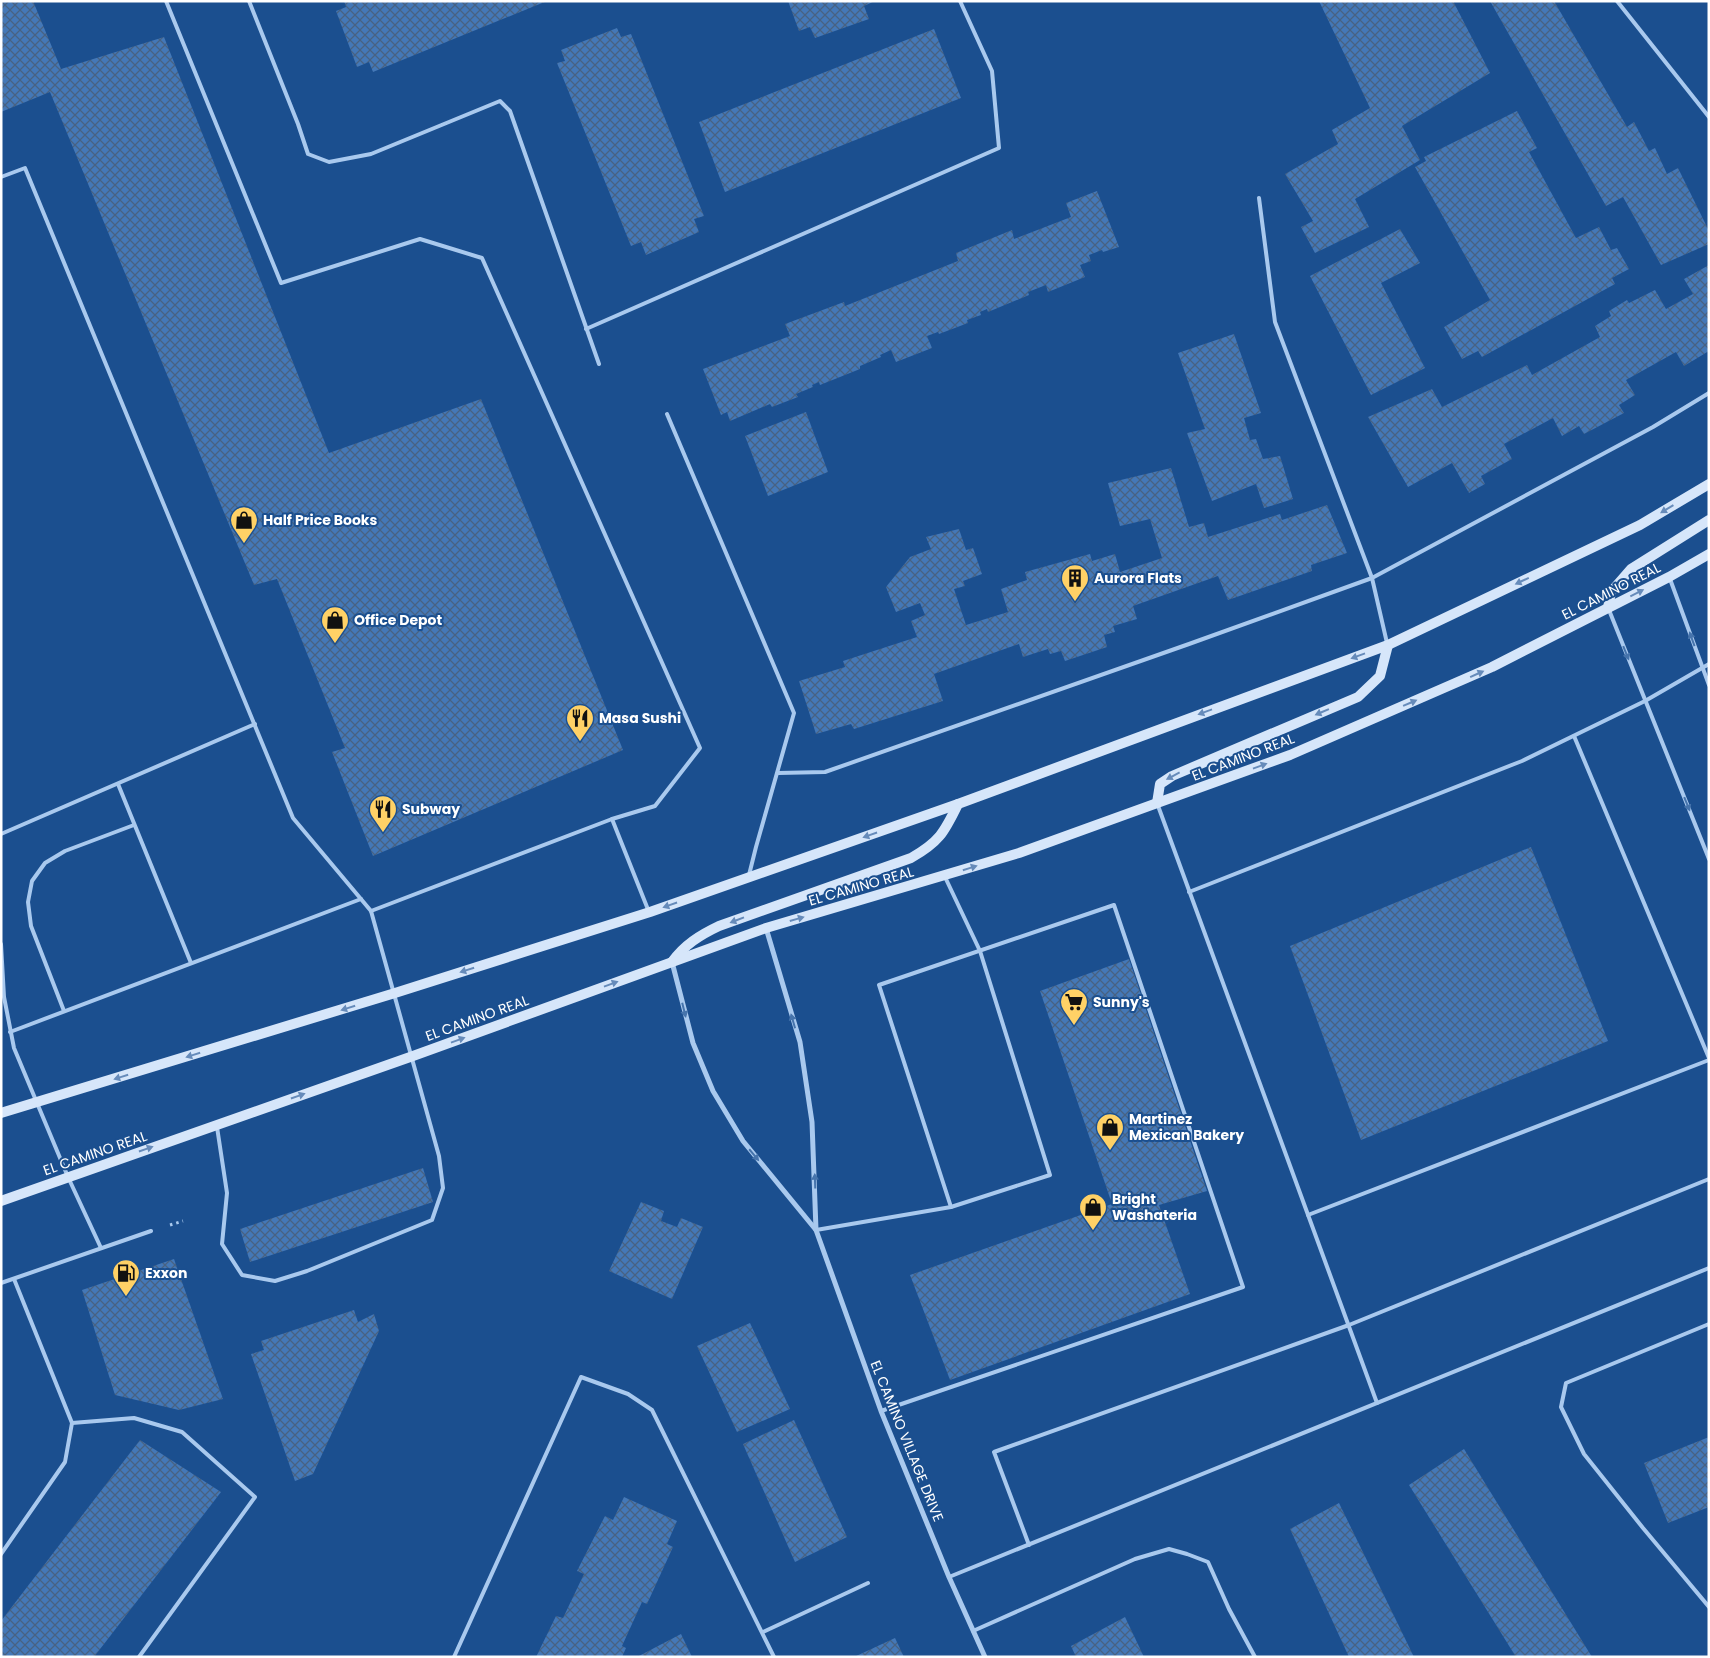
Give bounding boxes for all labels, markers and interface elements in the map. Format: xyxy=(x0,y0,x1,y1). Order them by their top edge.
shop icon: Half Price Books xyxy=(229,505,259,544)
one-way arrow xyxy=(1660,505,1673,514)
place label: Half Price Books xyxy=(263,510,378,530)
street label: EL CAMINO REAL xyxy=(1558,557,1664,625)
building icon: Aurora Flats xyxy=(1060,563,1090,602)
place label: Aurora Flats xyxy=(1094,568,1182,588)
one-way arrow xyxy=(1514,577,1529,586)
one-way arrow xyxy=(1630,589,1645,597)
shop icon: Office Depot xyxy=(320,605,350,644)
place label: Office Depot xyxy=(354,610,443,630)
one-way arrow xyxy=(1688,631,1696,646)
one-way arrow xyxy=(1622,646,1630,661)
one-way arrow xyxy=(1350,652,1365,660)
one-way arrow xyxy=(1470,669,1484,677)
one-way arrow xyxy=(1403,698,1417,706)
restaurant icon: Masa Sushi xyxy=(565,703,595,742)
place label: Masa Sushi xyxy=(599,708,681,728)
one-way arrow xyxy=(1198,709,1213,717)
one-way arrow xyxy=(1315,709,1329,717)
street label: EL CAMINO REAL xyxy=(1189,728,1297,786)
one-way arrow xyxy=(1253,762,1268,770)
one-way arrow xyxy=(1165,772,1180,780)
restaurant icon: Subway xyxy=(368,794,398,833)
one-way arrow xyxy=(1683,797,1691,811)
place label: Subway xyxy=(402,799,460,819)
one-way arrow xyxy=(863,832,878,839)
street label: EL CAMINO REAL xyxy=(806,861,916,911)
one-way arrow xyxy=(963,864,978,872)
one-way arrow xyxy=(662,901,677,909)
one-way arrow xyxy=(790,914,805,922)
one-way arrow xyxy=(729,916,744,924)
one-way arrow xyxy=(460,967,475,975)
one-way arrow xyxy=(604,980,619,988)
supermarket icon: Sunny's xyxy=(1059,987,1089,1026)
street label: EL CAMINO REAL xyxy=(423,990,531,1046)
place label: Sunny's xyxy=(1093,992,1150,1012)
one-way arrow xyxy=(680,1002,688,1017)
one-way arrow xyxy=(341,1004,356,1012)
one-way arrow xyxy=(789,1013,797,1028)
one-way arrow xyxy=(451,1036,466,1043)
one-way arrow xyxy=(185,1052,200,1060)
one-way arrow xyxy=(114,1074,129,1082)
one-way arrow xyxy=(290,1092,305,1099)
place label: Martinez Mexican Bakery xyxy=(1129,1109,1244,1145)
shop icon: Martinez Mexican Bakery xyxy=(1095,1112,1125,1151)
street label: EL CAMINO REAL xyxy=(40,1126,150,1180)
one-way arrow xyxy=(139,1145,154,1153)
one-way arrow xyxy=(749,1148,760,1161)
one-way arrow xyxy=(811,1173,819,1189)
place label: Bright Washateria xyxy=(1112,1189,1197,1225)
shop icon: Bright Washateria xyxy=(1078,1192,1108,1231)
fuel station icon: Exxon xyxy=(111,1258,141,1297)
place label: Exxon xyxy=(145,1263,187,1283)
street label: EL CAMINO VILLAGE DRIVE xyxy=(866,1357,948,1525)

